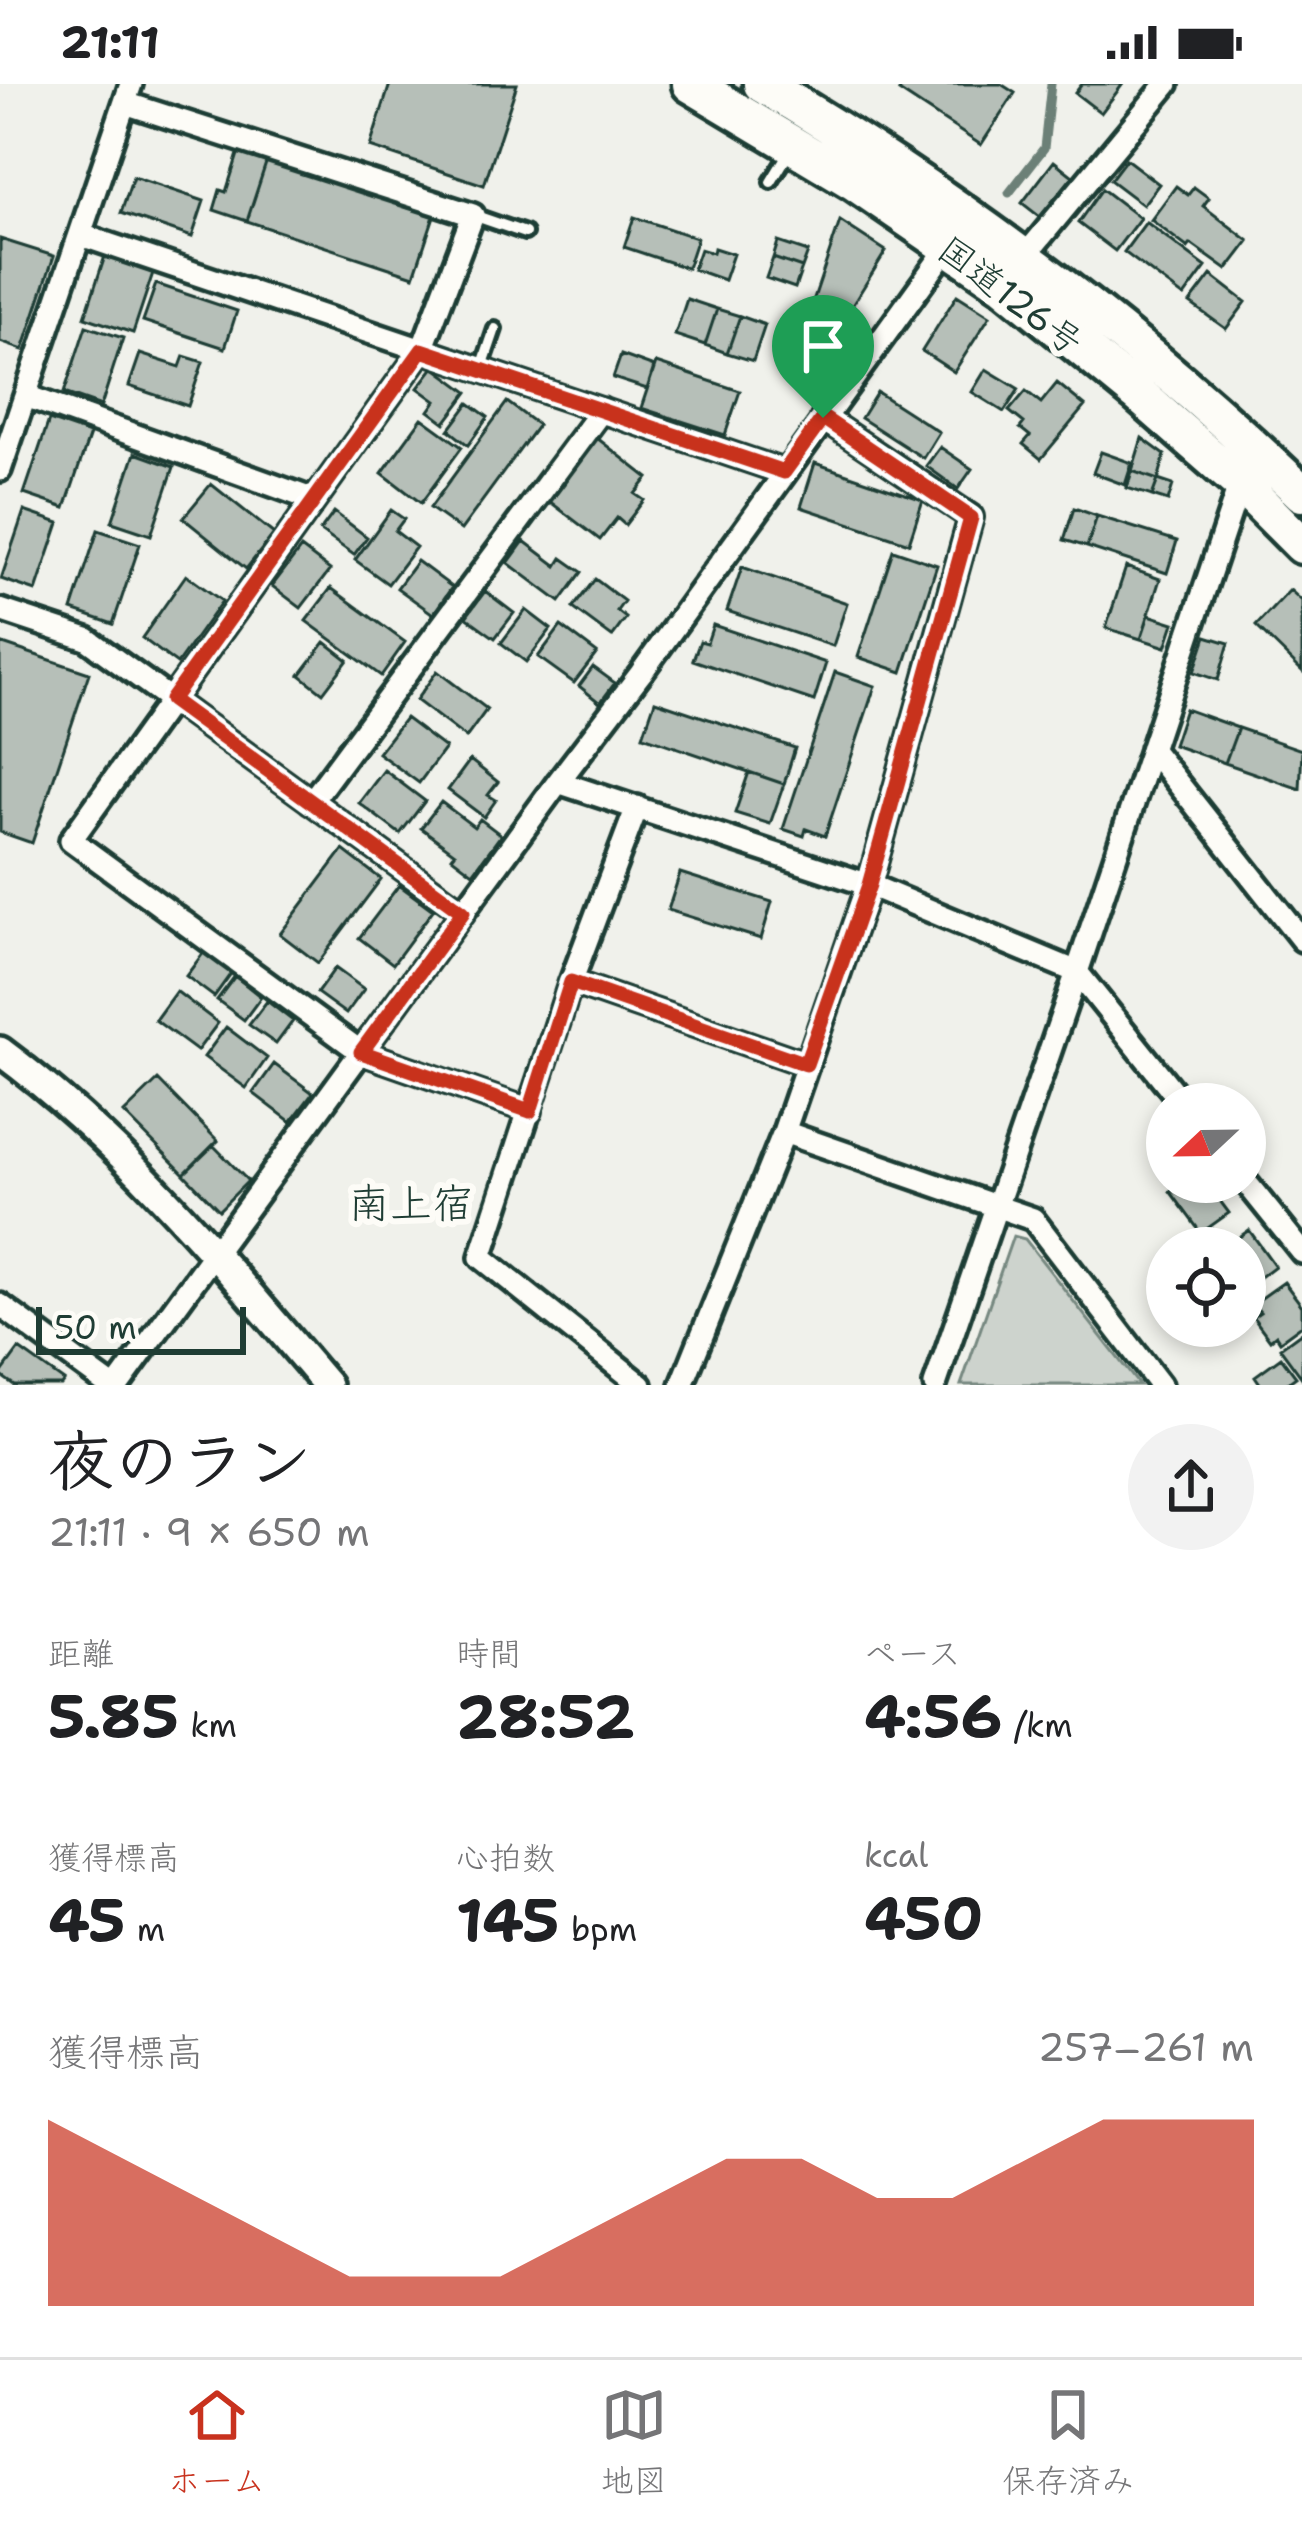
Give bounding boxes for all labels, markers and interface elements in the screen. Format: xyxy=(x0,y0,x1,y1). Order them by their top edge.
text: 21:11 xyxy=(60,12,160,72)
street label: 国道126号 xyxy=(928,225,1093,366)
pin xyxy=(772,295,874,418)
icon: arrive xyxy=(790,313,856,379)
north arrow xyxy=(1146,1083,1266,1203)
map controls xyxy=(1146,1083,1266,1347)
district label: 南上宿 xyxy=(348,1175,474,1231)
button: locate xyxy=(1146,1227,1266,1347)
scale bar xyxy=(36,1301,246,1354)
text: 50 m xyxy=(54,1305,137,1350)
text: 夜のラン xyxy=(48,1417,312,1505)
button: share xyxy=(1128,1424,1254,1550)
text: 21:11 · 9 × 650 m xyxy=(48,1506,370,1558)
text: 距離 xyxy=(48,1631,114,1676)
text: 時間 xyxy=(456,1631,522,1676)
text: ペース xyxy=(864,1631,961,1676)
text: 5.85 xyxy=(48,1676,179,1756)
text: 28:52 xyxy=(456,1676,635,1756)
text: 4:56 xyxy=(864,1676,1002,1756)
text: km xyxy=(179,1703,237,1748)
text: /km xyxy=(1002,1703,1073,1748)
text: kcal xyxy=(864,1833,928,1878)
text: 獲得標高 xyxy=(48,1835,180,1880)
text: 心拍数 xyxy=(456,1835,555,1880)
text: 450 xyxy=(864,1878,983,1958)
text: 45 xyxy=(48,1880,126,1960)
text: 145 xyxy=(456,1880,560,1960)
text: m xyxy=(126,1907,165,1952)
text: bpm xyxy=(560,1907,637,1952)
text: 257–261 m xyxy=(1038,2021,1254,2073)
text: 獲得標高 xyxy=(48,2026,204,2078)
tab: ホーム xyxy=(168,2382,265,2503)
tab: 地図 xyxy=(601,2382,667,2503)
tab: 保存済み xyxy=(1002,2382,1134,2503)

